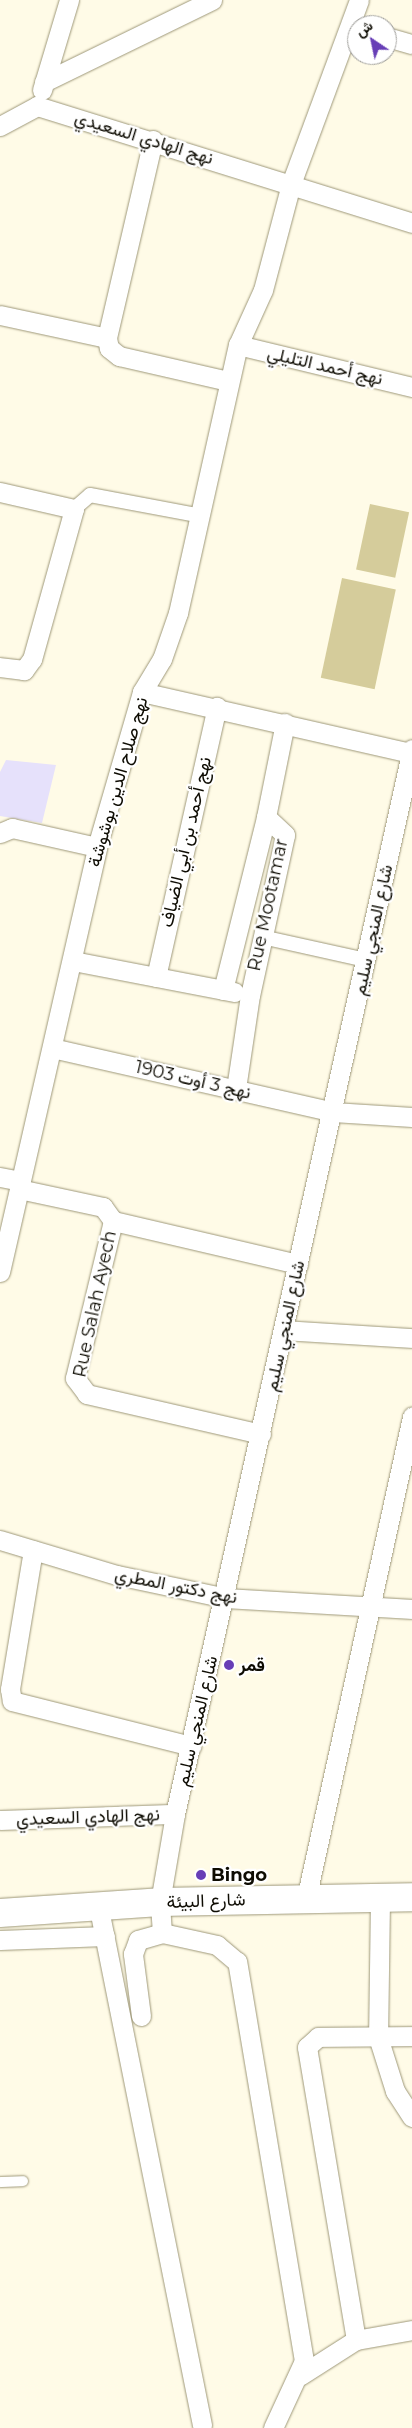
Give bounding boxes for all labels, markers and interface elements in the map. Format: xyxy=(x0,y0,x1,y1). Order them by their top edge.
north arrow xyxy=(347,15,397,65)
text: ش xyxy=(352,16,376,41)
street label: نهج الهادي السعيدي xyxy=(72,107,216,169)
street label: نهج أحمد التليلي xyxy=(265,342,385,390)
street label: نهج صلاح الدين بوشوشة xyxy=(83,695,153,869)
street label: نهج أحمد بن أبي الضياف xyxy=(156,755,216,929)
street label: Rue Mootamar xyxy=(243,837,293,973)
street label: شارع المنجي سليم xyxy=(349,863,397,997)
street label: نهج 3 أوت 1903 xyxy=(133,1056,253,1104)
street label: Rue Salah Ayech xyxy=(69,1229,121,1379)
street label: شارع المنجي سليم xyxy=(261,1259,309,1393)
street label: نهج دكتور المطري xyxy=(113,1564,239,1608)
street label: شارع المنجي سليم xyxy=(171,1654,223,1788)
place label: قمر xyxy=(239,1654,265,1676)
marker: قمر xyxy=(223,1659,235,1671)
street label: نهج الهادي السعيدي xyxy=(16,1804,160,1830)
place label: Bingo xyxy=(211,1864,267,1886)
marker: Bingo xyxy=(195,1869,207,1881)
street label: شارع البيئة xyxy=(166,1889,246,1913)

